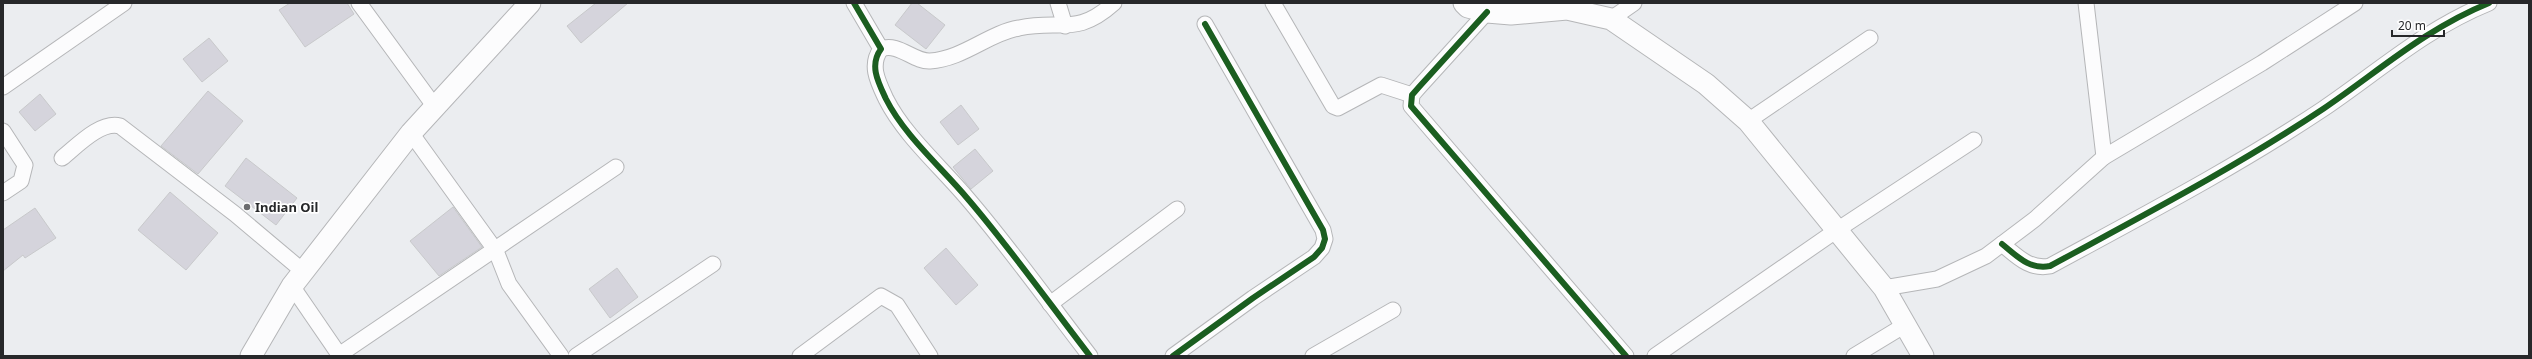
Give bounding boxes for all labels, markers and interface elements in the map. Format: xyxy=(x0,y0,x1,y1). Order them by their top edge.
scale bar xyxy=(2392,12,2444,38)
text: 20 m xyxy=(2398,17,2426,34)
place label: Indian Oil xyxy=(255,198,318,216)
marker: Indian Oil xyxy=(242,202,252,212)

